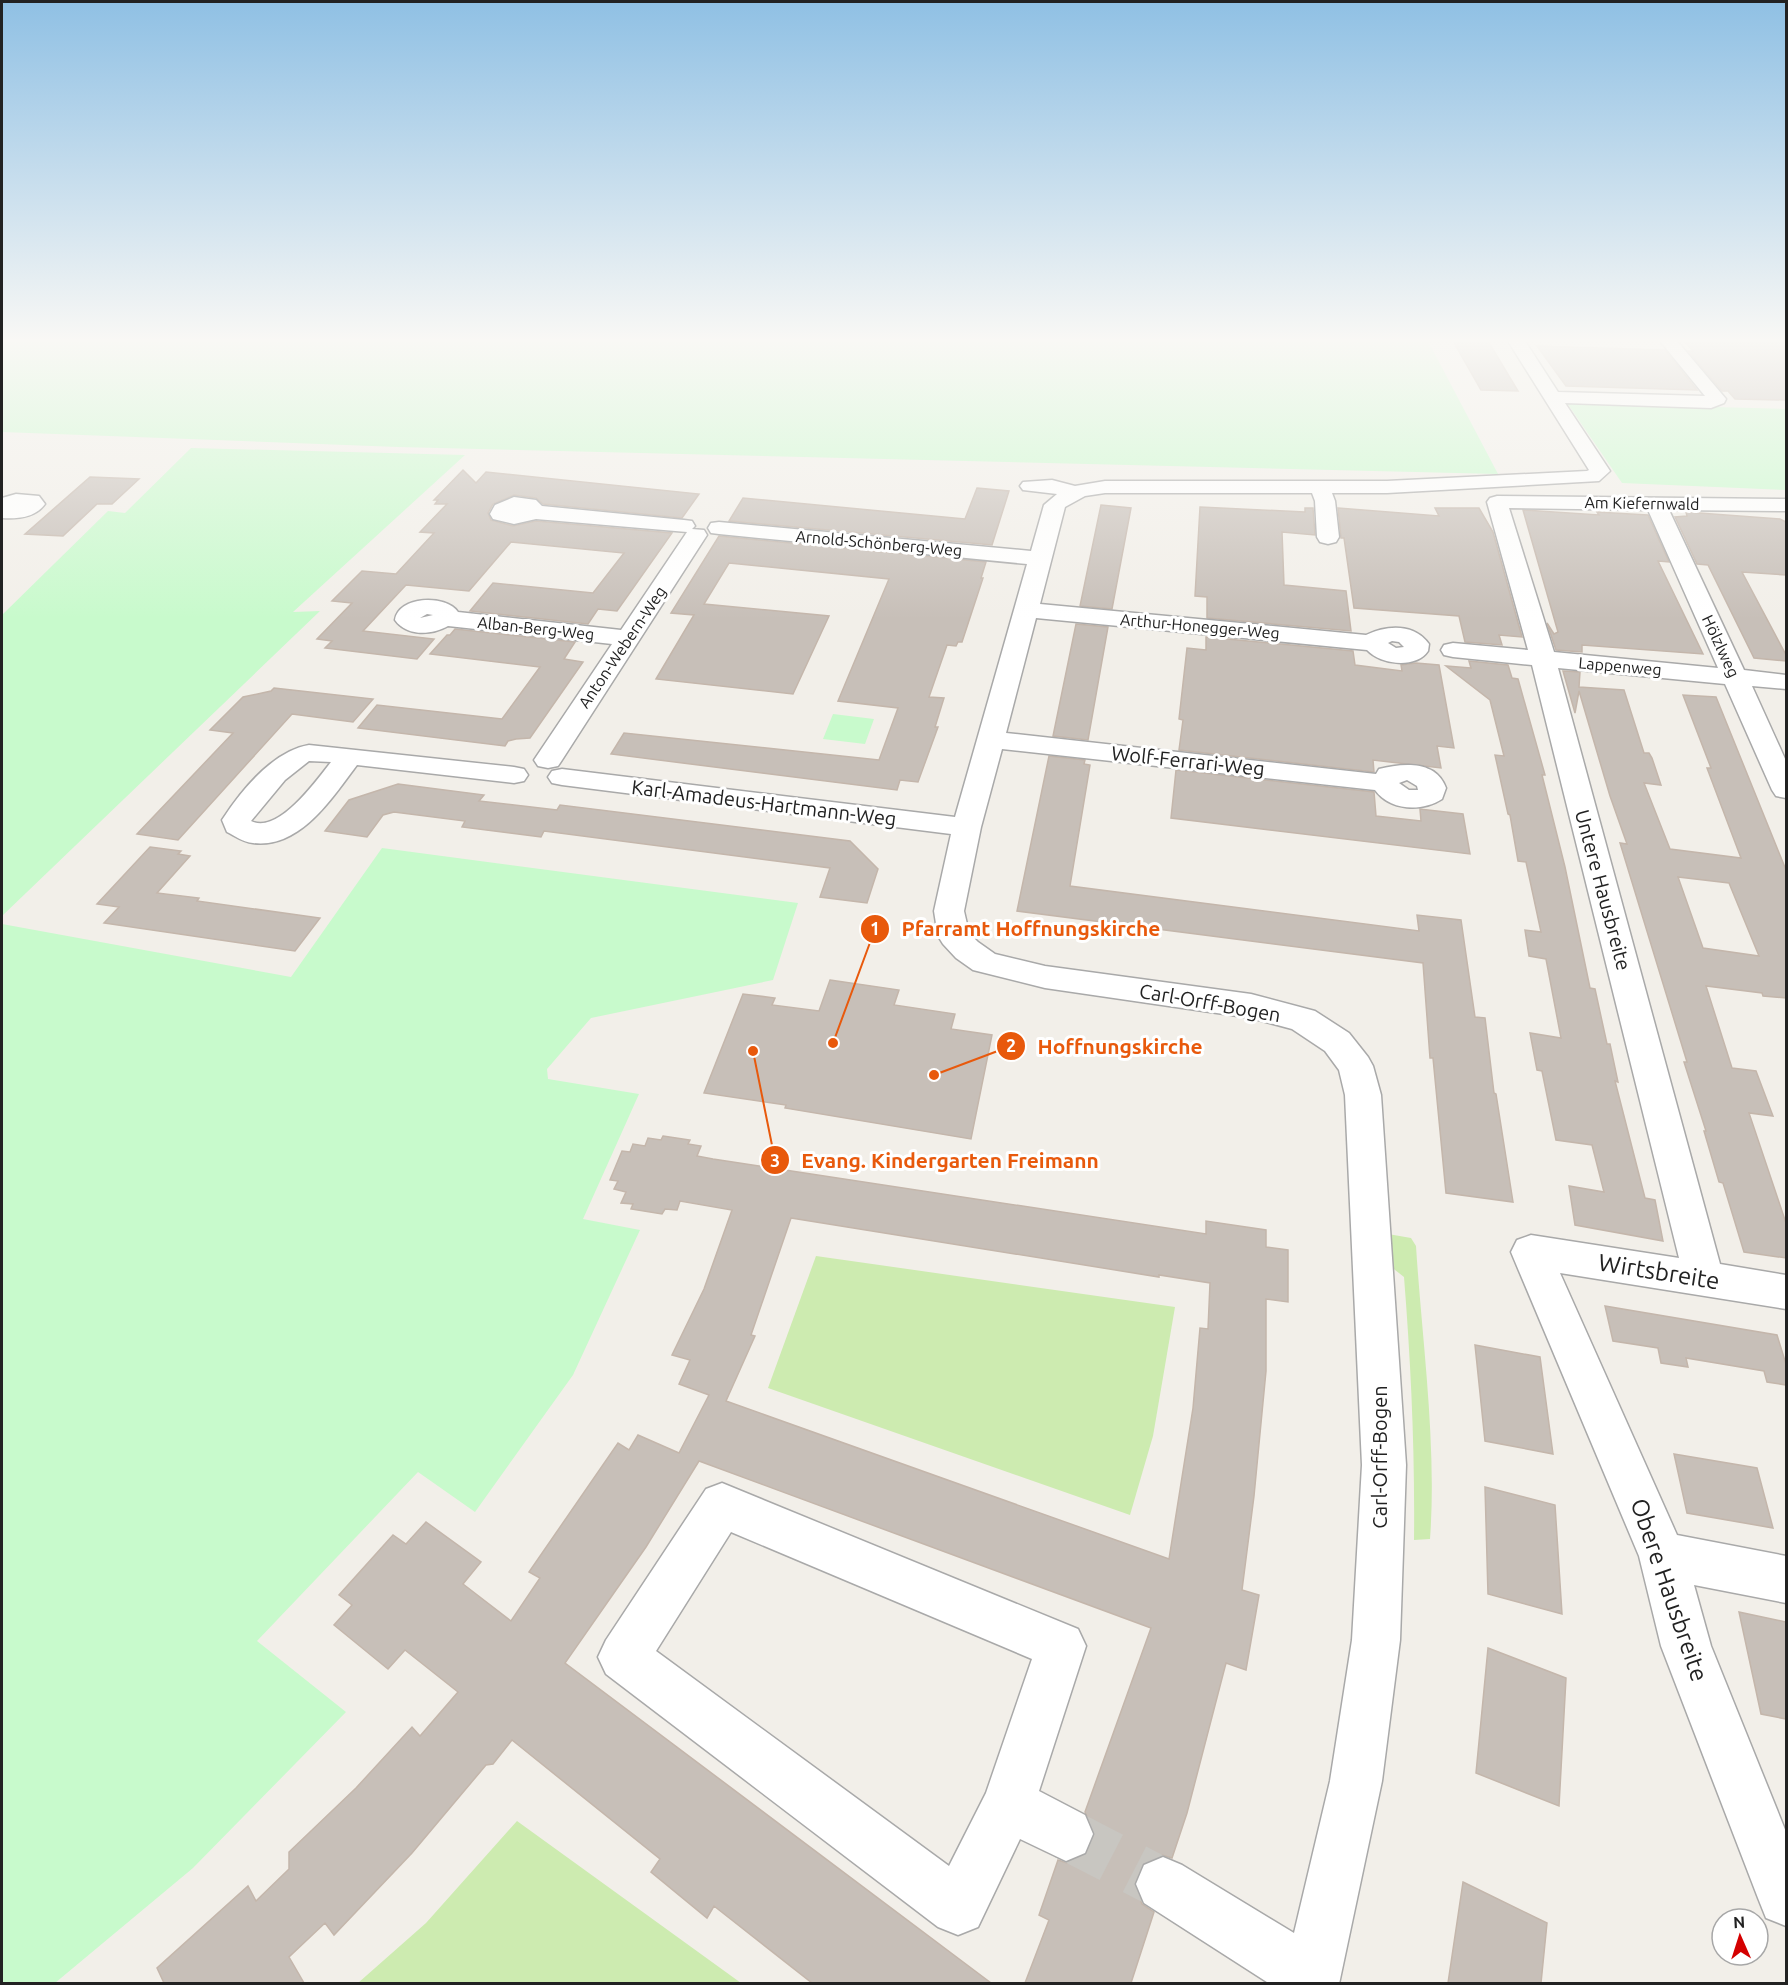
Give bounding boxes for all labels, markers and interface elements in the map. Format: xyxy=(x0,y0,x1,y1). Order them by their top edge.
street label: Am Kiefernwald xyxy=(1584,493,1700,513)
street label: Arnold-Schönberg-Weg xyxy=(795,527,963,559)
street label: Anton-Webern-Weg xyxy=(575,583,669,711)
street label: Arthur-Honegger-Weg xyxy=(1119,610,1281,642)
street label: Hölzlweg xyxy=(1699,612,1743,680)
street label: Alban-Berg-Weg xyxy=(477,613,595,643)
street label: Lappenweg xyxy=(1578,653,1662,679)
street label: Wolf-Ferrari-Weg xyxy=(1110,741,1266,780)
street label: Karl-Amadeus-Hartmann-Weg xyxy=(630,775,898,830)
street label: Untere Hausbreite xyxy=(1571,807,1636,973)
callout: Pfarramt Hoffnungskirche xyxy=(860,909,1173,948)
text: Pfarramt Hoffnungskirche xyxy=(902,916,1160,940)
text: 1 xyxy=(870,918,880,938)
street label: Carl-Orff-Bogen xyxy=(1138,979,1283,1026)
callout: Hoffnungskirche xyxy=(996,1027,1215,1066)
text: Hoffnungskirche xyxy=(1037,1034,1203,1058)
text: 2 xyxy=(1006,1035,1016,1055)
callout: Evang. Kindergarten Freimann xyxy=(760,1141,1111,1180)
text: Evang. Kindergarten Freimann xyxy=(801,1148,1099,1172)
text: 3 xyxy=(770,1150,780,1170)
street label: Wirtsbreite xyxy=(1597,1249,1722,1294)
street label: Carl-Orff-Bogen xyxy=(1368,1385,1391,1529)
street label: Obere Hausbreite xyxy=(1625,1495,1713,1685)
north arrow xyxy=(1710,1907,1770,1967)
text: N xyxy=(1733,1913,1746,1931)

